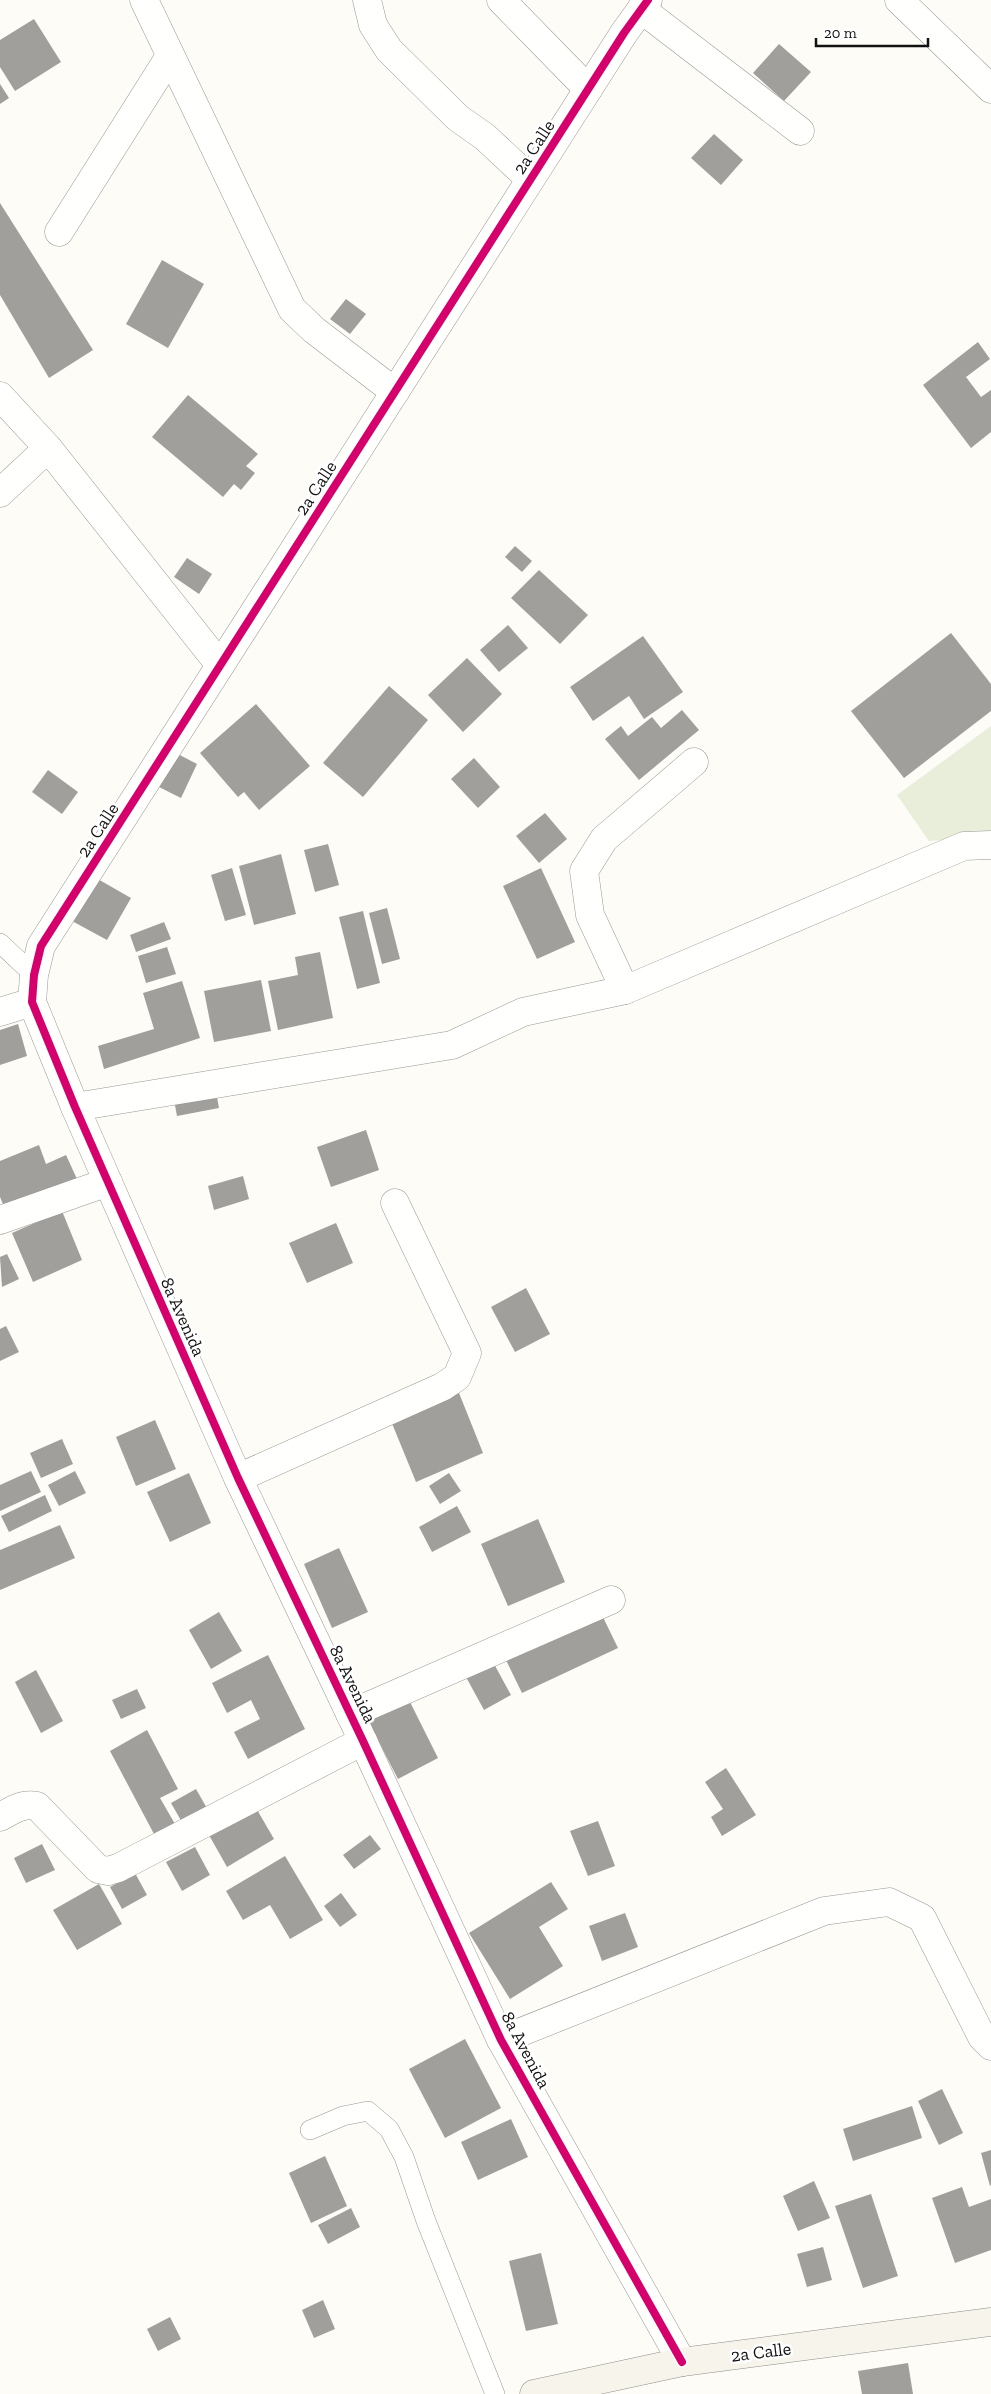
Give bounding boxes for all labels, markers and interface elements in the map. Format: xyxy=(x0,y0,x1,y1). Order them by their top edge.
scale bar xyxy=(816,15,928,47)
text: 20 m xyxy=(824,24,857,42)
street label: 2a Calle xyxy=(508,116,560,178)
street label: 2a Calle xyxy=(290,457,342,519)
street label: 2a Calle xyxy=(72,799,124,861)
street label: 8a Avenida xyxy=(156,1274,210,1360)
street label: 8a Avenida xyxy=(325,1641,381,1727)
street label: 8a Avenida xyxy=(497,2008,556,2093)
street label: 2a Calle xyxy=(730,2337,792,2367)

